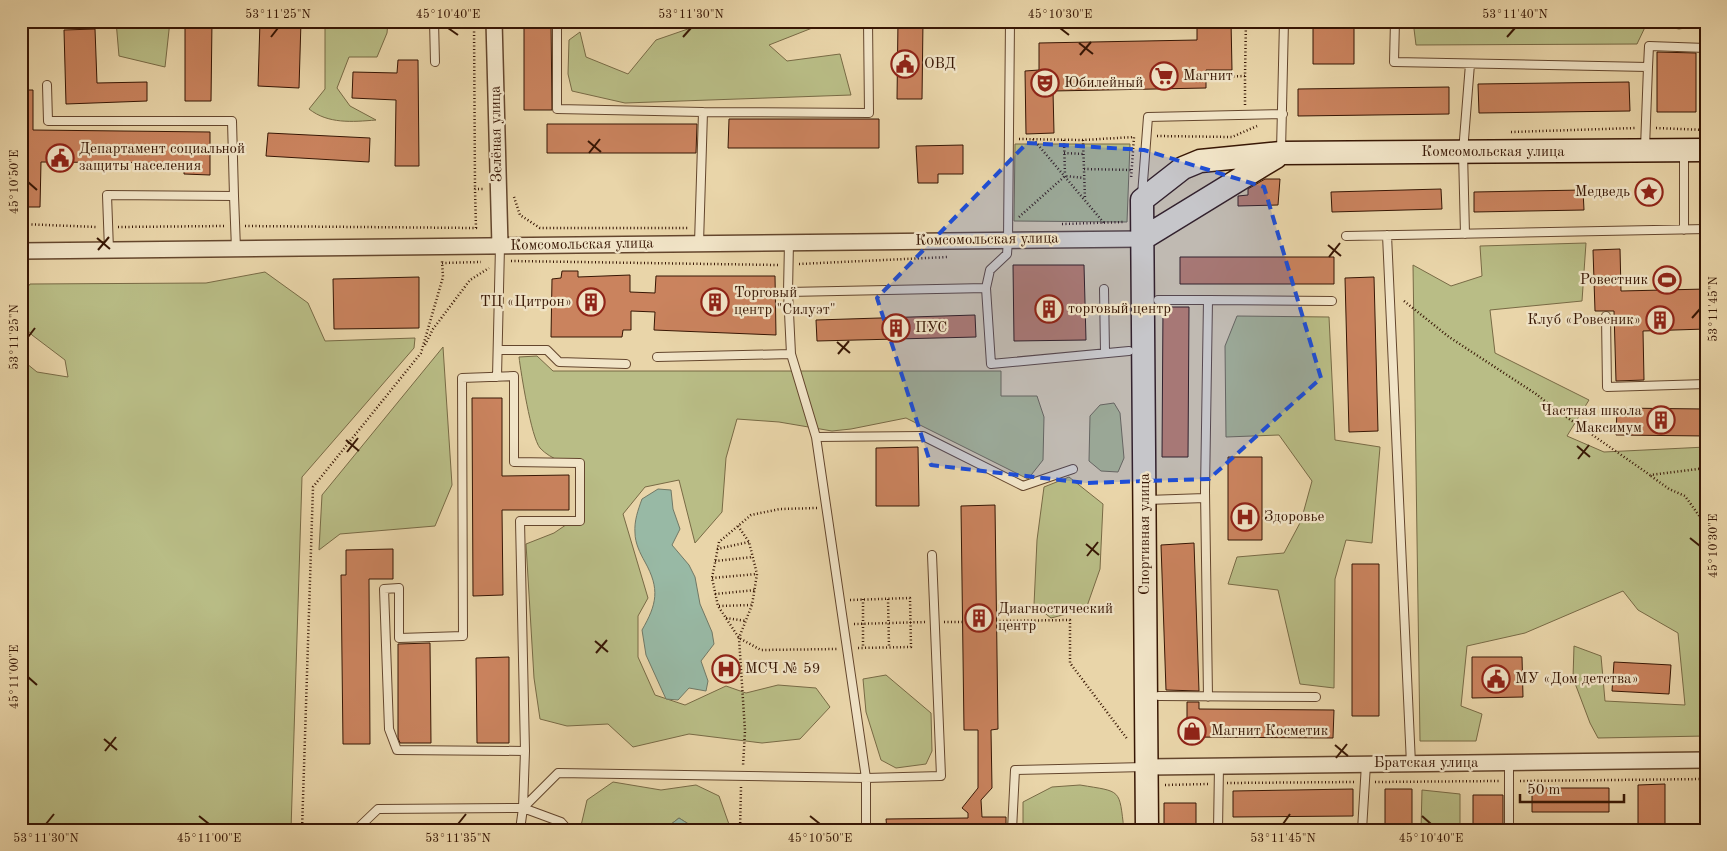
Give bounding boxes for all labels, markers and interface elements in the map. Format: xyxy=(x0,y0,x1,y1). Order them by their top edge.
text: 53°11'25"N xyxy=(245,8,311,21)
text: 45°10'40"E xyxy=(416,8,480,21)
text: 53°11'30"N xyxy=(658,8,724,21)
text: 45°10'30"E xyxy=(1028,8,1092,21)
text: 53°11'40"N xyxy=(1482,8,1548,21)
public building icon: ОВД xyxy=(890,49,920,79)
place label: ОВД xyxy=(924,57,956,72)
supermarket icon: Магнит xyxy=(1149,61,1179,91)
theatre icon: Юбилейный xyxy=(1030,68,1060,98)
place label: Магнит xyxy=(1183,69,1233,84)
place label: Юбилейный xyxy=(1064,76,1143,91)
street label: Зелёная улица xyxy=(489,85,505,182)
place label: Департамент социальной защиты населения xyxy=(79,142,245,174)
public building icon: Департамент социальной защиты населения xyxy=(45,143,75,173)
street label: Комсомольская улица xyxy=(1421,145,1565,160)
text: 45°10'50"E xyxy=(8,150,21,214)
place icon: Медведь xyxy=(1634,177,1664,207)
place label: Медведь xyxy=(1575,185,1630,200)
street label: Комсомольская улица xyxy=(915,231,1059,249)
street label: Комсомольская улица xyxy=(510,236,654,254)
sports icon: Ровестник xyxy=(1652,265,1682,295)
place label: Ровестник xyxy=(1580,273,1648,288)
text: 53°11'45"N xyxy=(1707,276,1720,342)
place label: Торговый центр "Силуэт" xyxy=(734,286,836,318)
building icon: ТЦ «Цитрон» xyxy=(576,287,606,317)
building icon: Торговый центр "Силуэт" xyxy=(700,287,730,317)
building icon: торговый центр xyxy=(1034,294,1064,324)
place label: ТЦ «Цитрон» xyxy=(480,295,572,310)
place label: торговый центр xyxy=(1068,302,1171,317)
text: 53°11'25"N xyxy=(8,304,21,370)
building icon: Клуб «Ровесник» xyxy=(1645,305,1675,335)
building icon: ПУС xyxy=(881,313,911,343)
place label: Клуб «Ровесник» xyxy=(1527,313,1641,328)
place label: ПУС xyxy=(915,321,947,336)
place label: Частная школа Максимум xyxy=(1541,404,1643,436)
building icon: Частная школа Максимум xyxy=(1646,405,1676,435)
street label: Спортивная улица xyxy=(1138,473,1153,595)
hospital icon: Здоровье xyxy=(1230,502,1260,532)
place label: Здоровье xyxy=(1264,510,1325,525)
text: 45°10'30"E xyxy=(1707,514,1720,578)
place label: Диагностический центр xyxy=(998,602,1113,634)
building icon: Диагностический центр xyxy=(964,603,994,633)
text: 45°11'00"E xyxy=(8,645,21,709)
hospital icon: МСЧ № 59 xyxy=(711,654,741,684)
place label: МСЧ № 59 xyxy=(745,662,820,677)
public building icon: МУ «Дом детства» xyxy=(1481,664,1511,694)
place label: МУ «Дом детства» xyxy=(1515,672,1639,687)
shop icon: Магнит Косметик xyxy=(1177,716,1207,746)
place label: Магнит Косметик xyxy=(1211,724,1329,739)
street label: Братская улица xyxy=(1374,756,1479,771)
scale bar xyxy=(1520,771,1623,803)
text: 50 m xyxy=(1527,783,1561,798)
text: 53°11'30"N xyxy=(13,832,79,845)
text: 45°11'00"E xyxy=(177,832,241,845)
text: 53°11'35"N xyxy=(425,832,491,845)
text: 45°10'50"E xyxy=(788,832,852,845)
text: 53°11'45"N xyxy=(1250,832,1316,845)
text: 45°10'40"E xyxy=(1399,832,1463,845)

